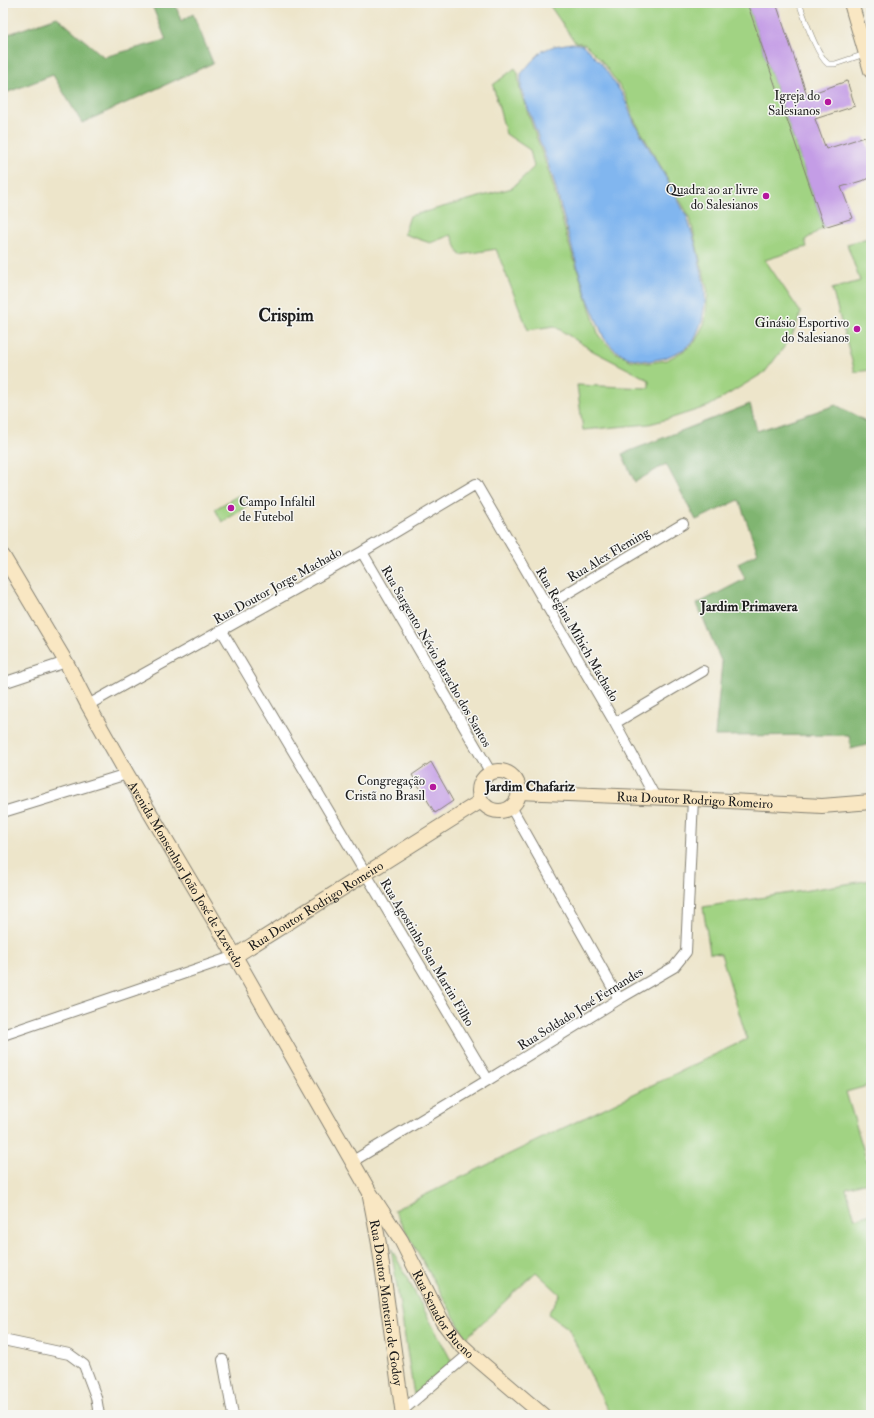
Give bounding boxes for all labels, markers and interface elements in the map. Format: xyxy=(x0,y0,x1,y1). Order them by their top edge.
place label: Igreja do Salesianos xyxy=(768,88,821,119)
marker: Igreja do Salesianos xyxy=(823,97,833,107)
place label: Quadra ao ar livre do Salesianos xyxy=(666,182,759,213)
marker: Quadra ao ar livre do Salesianos xyxy=(761,191,771,201)
district label: Crispim xyxy=(258,305,314,327)
place label: Ginásio Esportivo do Salesianos xyxy=(755,315,850,346)
marker: Ginásio Esportivo do Salesianos xyxy=(852,324,862,334)
place label: Campo Infaltil de Futebol xyxy=(239,494,316,525)
marker: Campo Infaltil de Futebol xyxy=(226,503,236,513)
street label: Rua Alex Fleming xyxy=(565,524,653,586)
street label: Rua Doutor Jorge Machado xyxy=(211,544,344,628)
street label: Rua Sargento Névio Baracho dos Santos xyxy=(378,563,495,751)
street label: Rua Regina Mihich Machado xyxy=(532,565,622,704)
district label: Jardim Primavera xyxy=(700,598,799,616)
place label: Congregação Cristã no Brasil xyxy=(345,773,426,804)
street label: Avenida Monsenhor João José de Azevedo xyxy=(123,777,247,970)
district label: Jardim Chafariz xyxy=(484,778,575,796)
marker: Congregação Cristã no Brasil xyxy=(428,782,438,792)
street label: Rua Doutor Rodrigo Romeiro xyxy=(616,789,773,812)
street label: Rua Doutor Rodrigo Romeiro xyxy=(245,858,386,955)
street label: Rua Agostinho San Martin Filho xyxy=(377,876,478,1029)
street label: Rua Soldado José Fernandes xyxy=(515,963,647,1054)
street label: Rua Doutor Monteiro de Godoy xyxy=(365,1218,406,1387)
street label: Rua Senador Bueno xyxy=(408,1267,477,1362)

